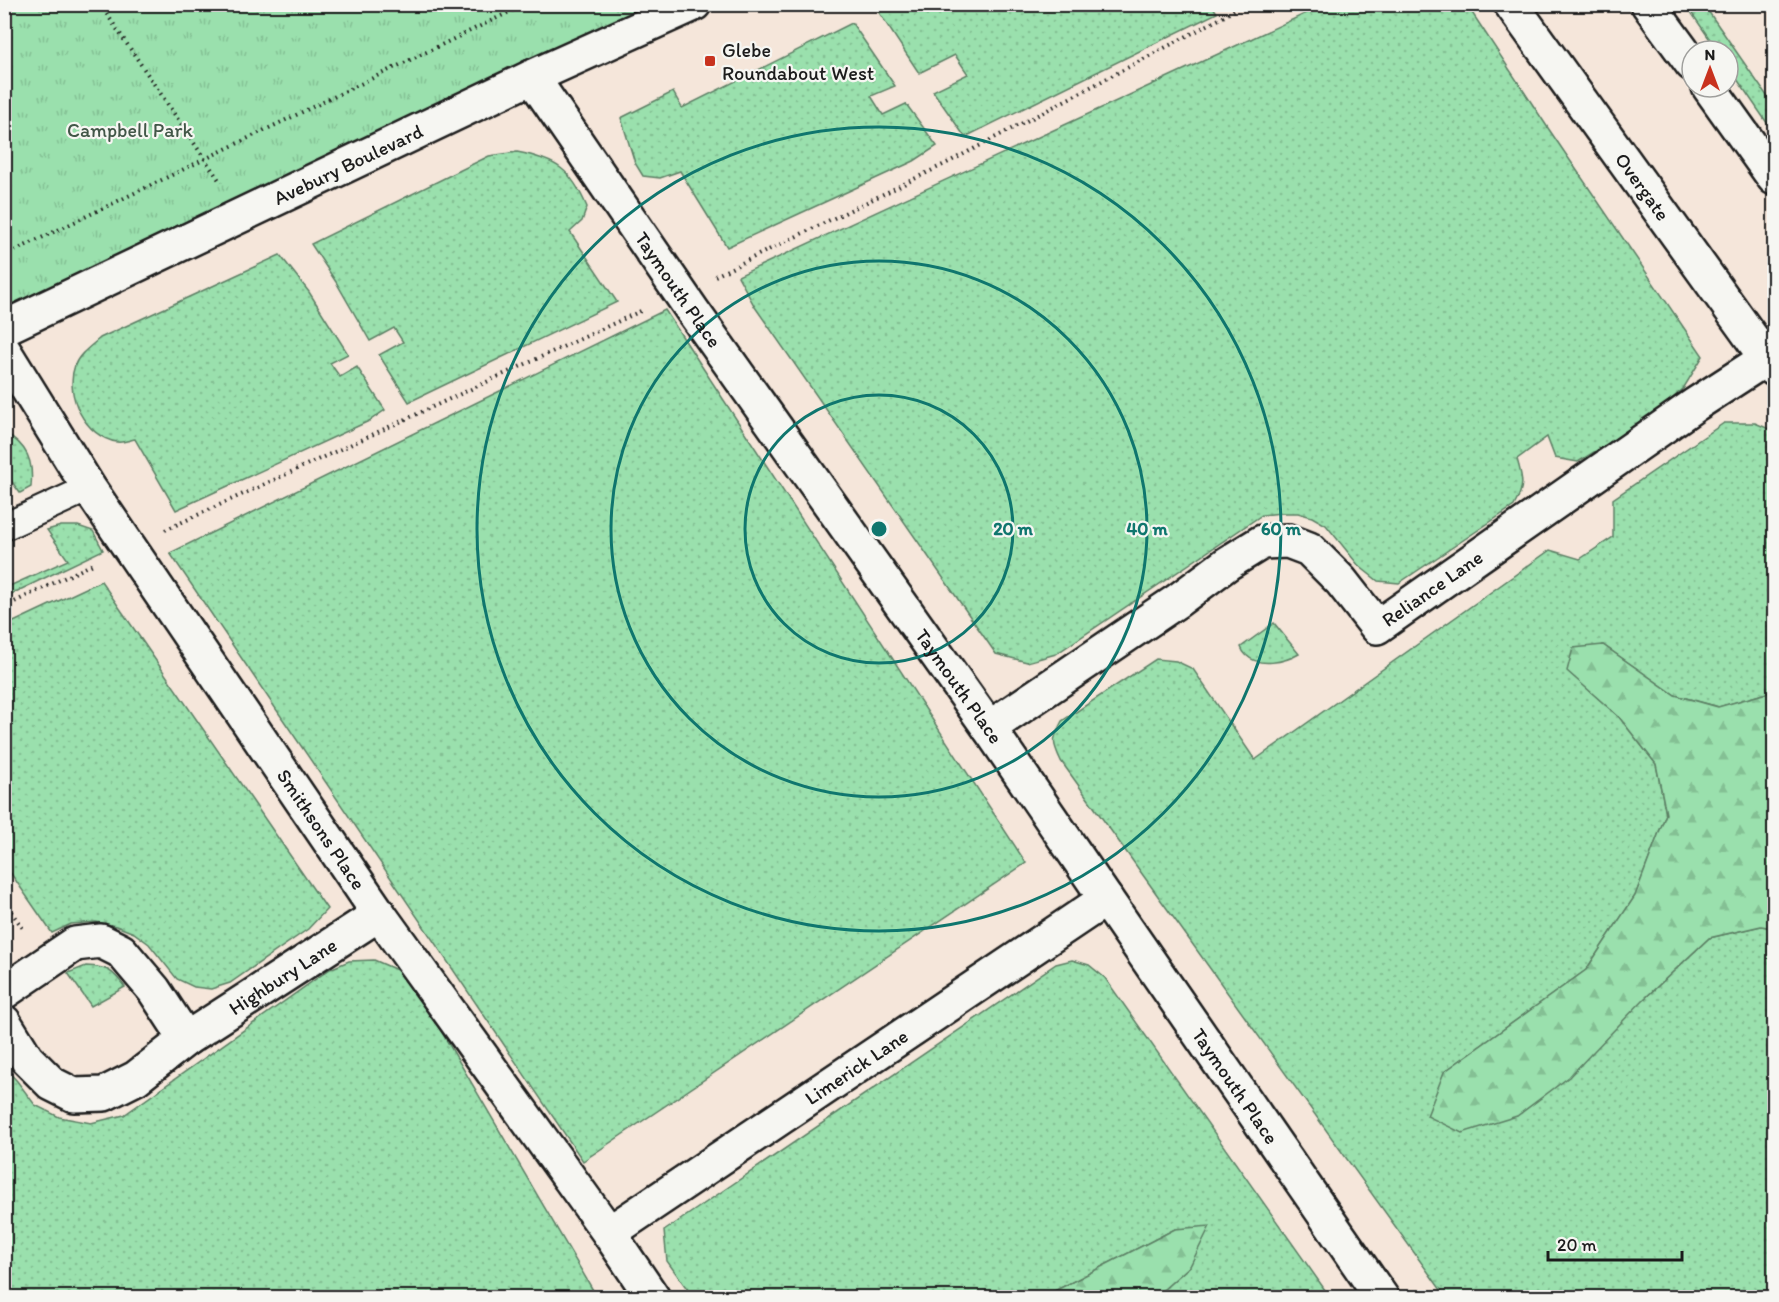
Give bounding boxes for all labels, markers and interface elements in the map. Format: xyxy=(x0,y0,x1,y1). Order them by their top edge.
place label: Glebe Roundabout West xyxy=(722,38,874,85)
north arrow xyxy=(1680,39,1740,99)
text: N xyxy=(1705,45,1715,64)
marker: Glebe Roundabout West xyxy=(703,54,717,68)
park label: Campbell Park xyxy=(67,118,194,142)
street label: Avebury Boulevard xyxy=(270,119,427,210)
street label: Overgate xyxy=(1610,148,1675,225)
street label: Taymouth Place xyxy=(630,227,727,352)
text: 20 m xyxy=(993,518,1034,540)
text: 40 m xyxy=(1126,518,1168,540)
text: 60 m xyxy=(1261,518,1302,540)
centre of rings xyxy=(869,519,889,539)
street label: Reliance Lane xyxy=(1377,545,1487,632)
street label: Taymouth Place xyxy=(910,624,1008,748)
street label: Smithsons Place xyxy=(272,764,371,894)
street label: Highbury Lane xyxy=(224,933,341,1020)
street label: Taymouth Place xyxy=(1187,1023,1284,1149)
street label: Limerick Lane xyxy=(800,1024,912,1110)
scale bar xyxy=(1548,1224,1682,1262)
text: 20 m xyxy=(1557,1234,1597,1256)

